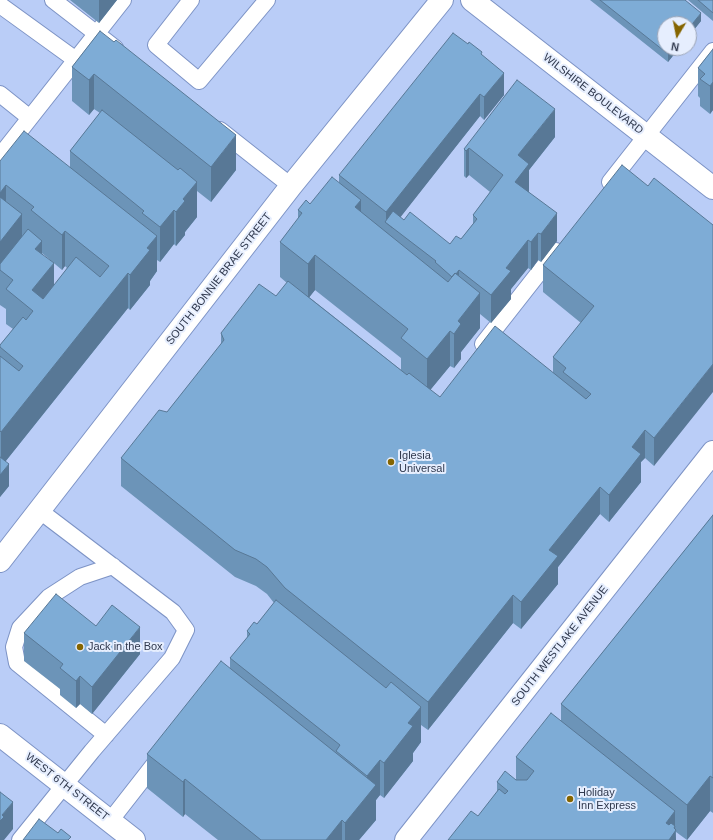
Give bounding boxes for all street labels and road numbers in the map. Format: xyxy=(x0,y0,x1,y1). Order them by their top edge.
street label: WILSHIRE BOULEVARD xyxy=(540,51,646,137)
street label: SOUTH BONNIE BRAE STREET xyxy=(164,211,274,347)
street label: SOUTH WESTLAKE AVENUE xyxy=(509,583,611,709)
street label: WEST 6TH STREET xyxy=(23,750,111,824)

